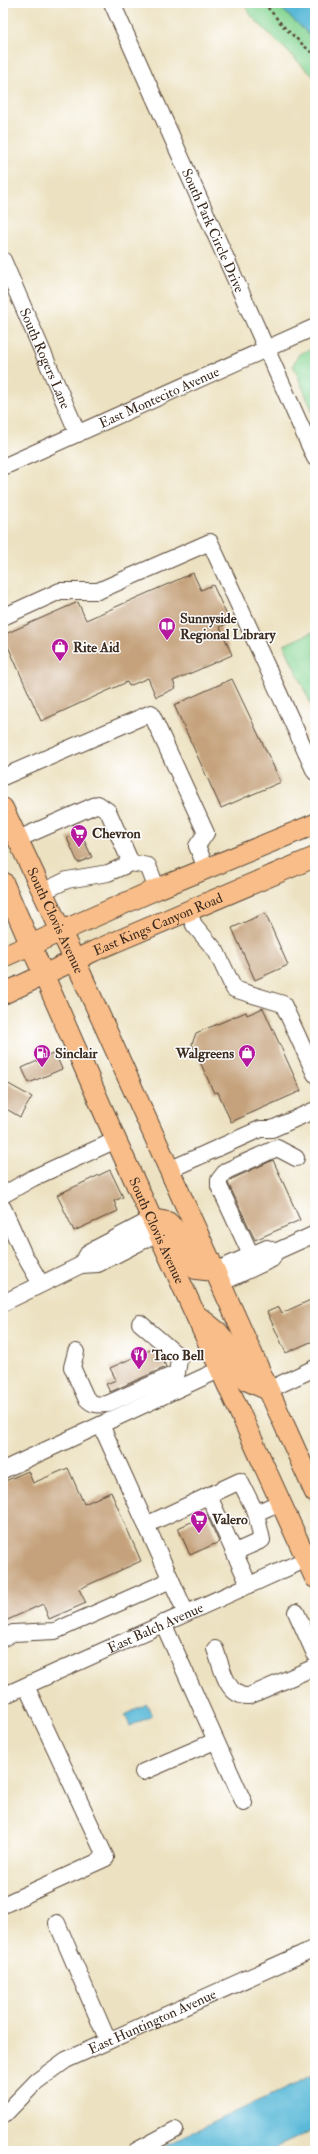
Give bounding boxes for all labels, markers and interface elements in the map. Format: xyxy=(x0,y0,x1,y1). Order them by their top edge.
street label: South Park Circle Drive xyxy=(178,166,249,295)
street label: South Rogers Lane xyxy=(16,305,75,411)
street label: East Montecito Avenue xyxy=(96,363,222,431)
place label: Sunnyside Regional Library xyxy=(180,610,276,644)
library icon: Sunnyside Regional Library xyxy=(157,616,177,641)
shop icon: Rite Aid xyxy=(50,637,70,662)
place label: Rite Aid xyxy=(73,639,120,656)
supermarket icon: Chevron xyxy=(69,823,89,848)
place label: Chevron xyxy=(92,825,141,842)
street label: South Clovis Avenue xyxy=(24,864,88,976)
street label: East Kings Canyon Road xyxy=(91,889,225,959)
fuel station icon: Sinclair xyxy=(32,1043,52,1068)
shop icon: Walgreens xyxy=(237,1043,257,1068)
place label: Sinclair xyxy=(55,1045,98,1062)
place label: Walgreens xyxy=(175,1045,234,1063)
street label: South Clovis Avenue xyxy=(126,1175,189,1287)
restaurant icon: Taco Bell xyxy=(129,1345,149,1370)
place label: Taco Bell xyxy=(151,1347,204,1364)
supermarket icon: Valero xyxy=(189,1509,209,1534)
place label: Valero xyxy=(211,1511,248,1528)
street label: East Balch Avenue xyxy=(105,1598,206,1656)
street label: East Huntington Avenue xyxy=(86,1985,219,2057)

